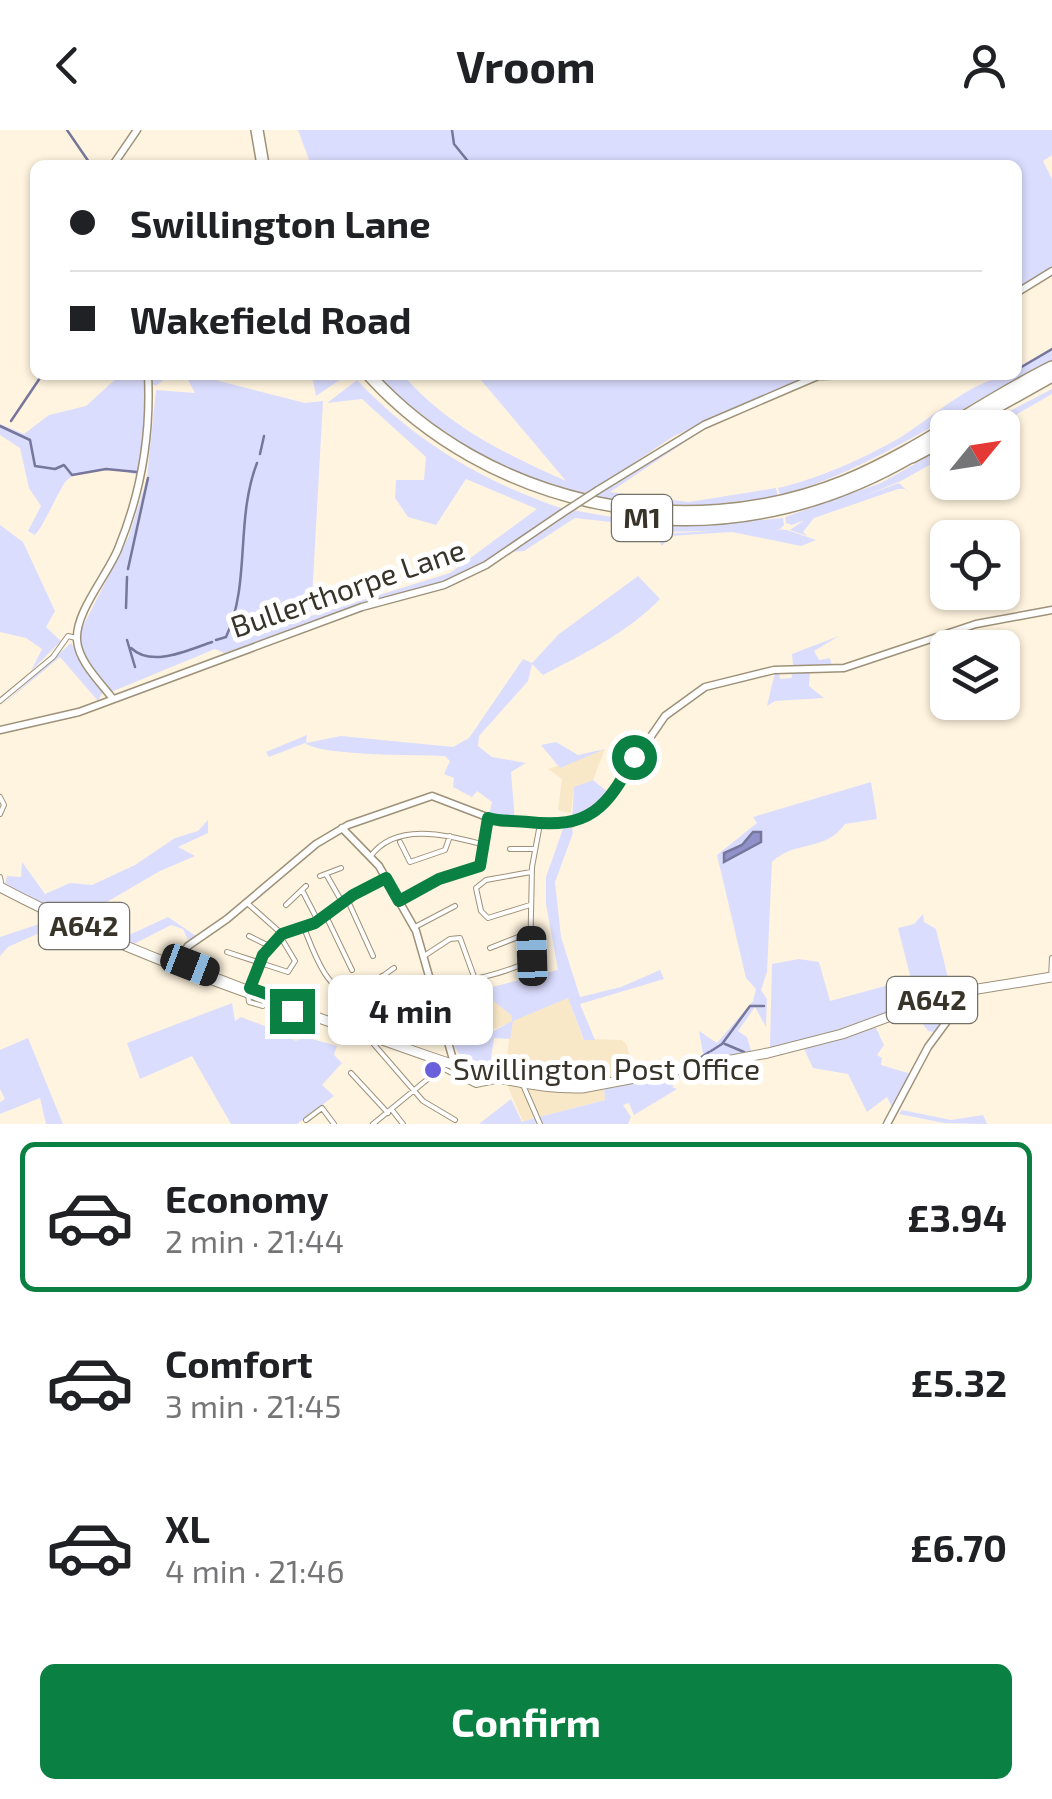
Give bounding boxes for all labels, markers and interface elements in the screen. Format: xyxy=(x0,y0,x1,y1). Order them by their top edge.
icon: back xyxy=(40,38,95,93)
text: Vroom xyxy=(456,38,596,92)
icon: person xyxy=(957,38,1012,93)
text: Swillington Lane xyxy=(130,200,431,246)
text: Wakefield Road xyxy=(130,296,412,342)
north arrow xyxy=(930,410,1020,500)
map controls xyxy=(930,410,1020,720)
road number: M1 xyxy=(612,495,672,541)
button: locate xyxy=(930,520,1020,610)
street label: Bullerthorpe Lane xyxy=(226,530,469,644)
button: layers xyxy=(930,630,1020,720)
route start xyxy=(612,735,657,780)
road number: A642 xyxy=(39,903,129,949)
car xyxy=(516,925,548,987)
car xyxy=(157,940,223,990)
callout: 4 min xyxy=(327,976,492,1046)
road number: A642 xyxy=(887,977,977,1023)
route end xyxy=(270,989,315,1034)
text: 4 min xyxy=(369,991,452,1029)
place label: Swillington Post Office xyxy=(453,1050,760,1086)
marker: Swillington Post Office xyxy=(422,1059,444,1081)
icon: car xyxy=(45,1172,135,1262)
text: Economy xyxy=(165,1175,329,1221)
text: £3.94 xyxy=(907,1194,1007,1240)
text: 2 min · 21:44 xyxy=(165,1221,344,1259)
icon: car xyxy=(45,1337,135,1427)
text: Comfort xyxy=(165,1340,313,1386)
text: £5.32 xyxy=(911,1359,1007,1405)
text: 3 min · 21:45 xyxy=(165,1386,341,1424)
icon: car xyxy=(45,1502,135,1592)
text: XL xyxy=(165,1505,210,1551)
text: £6.70 xyxy=(910,1524,1007,1570)
text: 4 min · 21:46 xyxy=(165,1551,344,1589)
button: Confirm xyxy=(40,1664,1012,1779)

